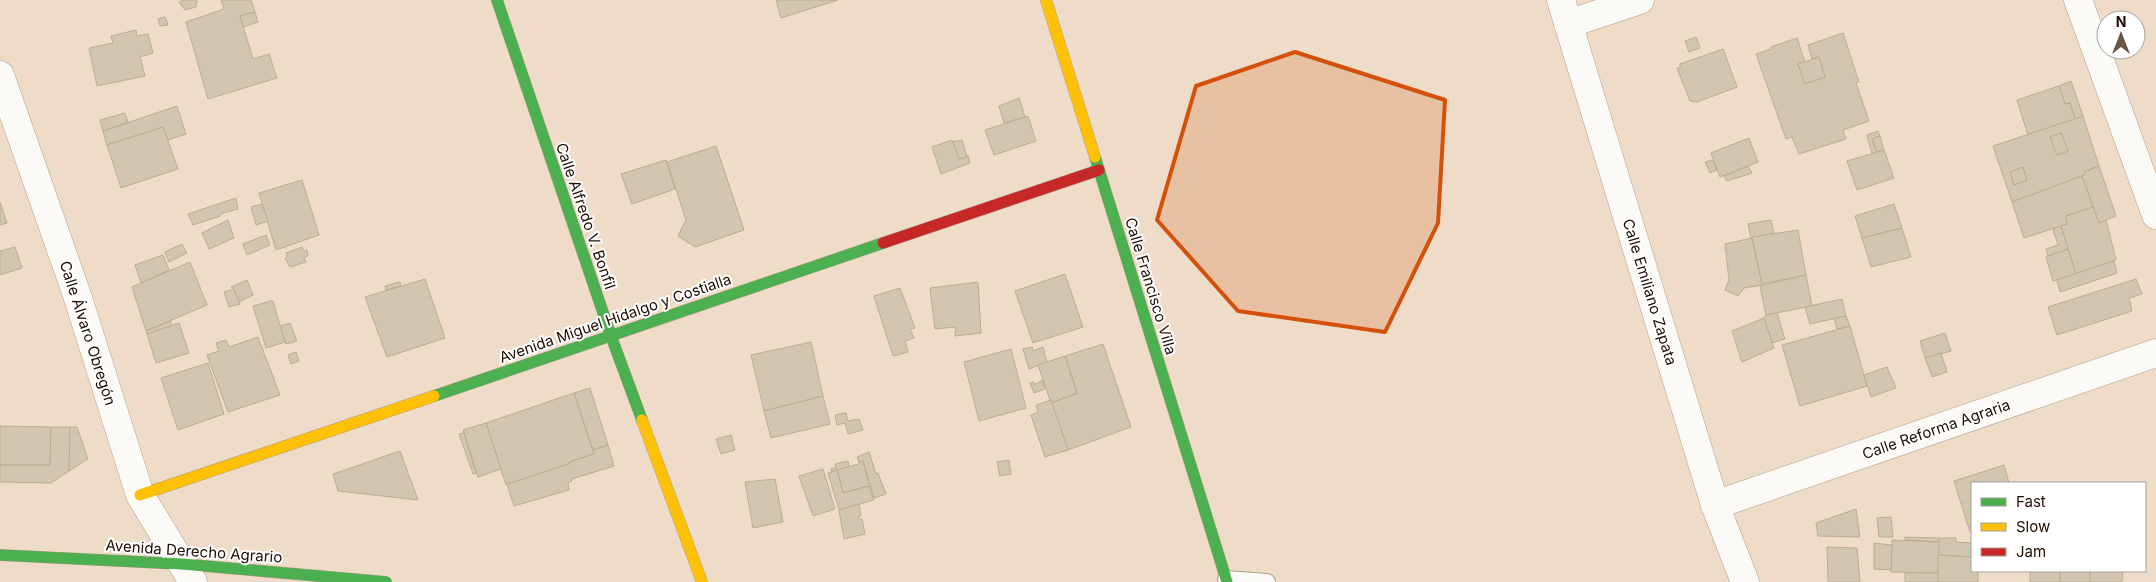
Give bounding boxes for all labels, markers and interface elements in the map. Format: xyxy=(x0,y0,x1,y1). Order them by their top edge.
north arrow xyxy=(2096,10,2146,60)
text: N xyxy=(2116,13,2126,30)
street label: Calle Alfredo V. Bonfil xyxy=(552,140,620,292)
street label: Calle Francisco Villa xyxy=(1121,215,1181,357)
street label: Calle Emiliano Zapata xyxy=(1619,216,1681,368)
street label: Calle Álvaro Obregón xyxy=(56,258,120,408)
street label: Avenida Miguel Hidalgo y Costialla xyxy=(497,269,733,367)
street label: Calle Reforma Agraria xyxy=(1860,395,2012,463)
legend xyxy=(1971,482,2146,572)
text: Fast xyxy=(2016,492,2046,511)
text: Slow xyxy=(2016,517,2050,536)
street label: Avenida Derecho Agrario xyxy=(105,535,283,567)
text: Jam xyxy=(2016,542,2046,561)

